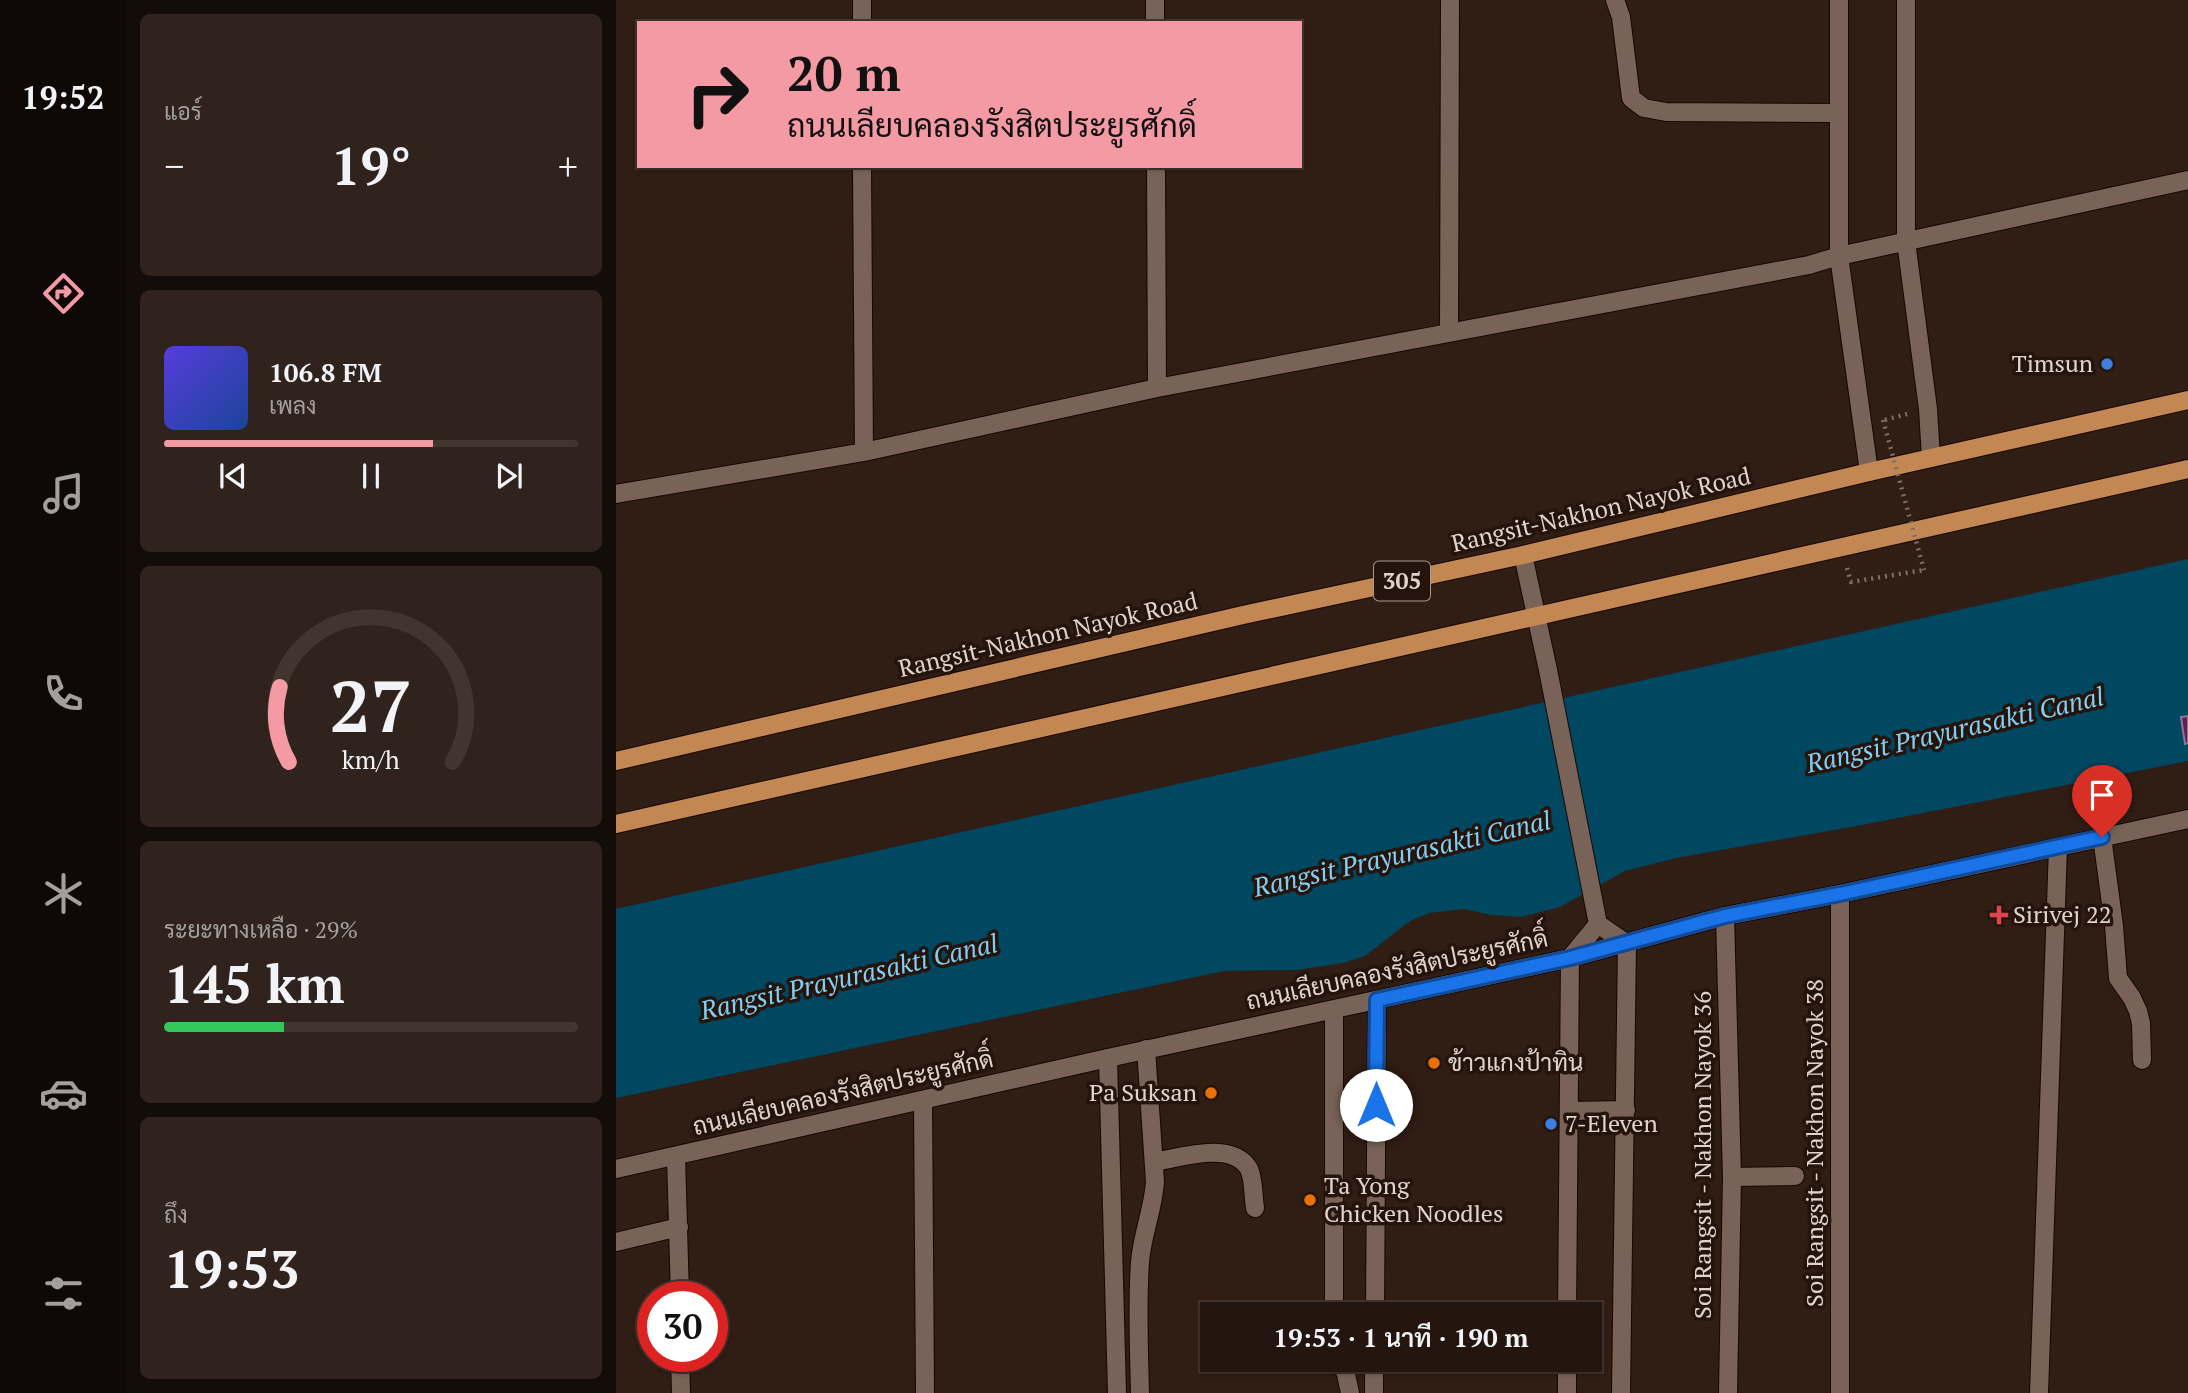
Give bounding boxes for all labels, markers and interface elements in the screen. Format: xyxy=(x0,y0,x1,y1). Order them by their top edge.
text: 20 m xyxy=(787,40,901,105)
icon: right xyxy=(672,49,763,140)
text: 19:52 xyxy=(21,76,105,118)
text: แอร์ xyxy=(164,96,202,127)
text: ถนนเลียบคลองรังสิตประยูรศักดิ์ xyxy=(787,104,1197,146)
text: 19° xyxy=(331,131,411,200)
text: − xyxy=(164,141,184,191)
text: + xyxy=(558,141,578,191)
icon: directions xyxy=(39,269,88,318)
place label: Timsun xyxy=(2012,347,2093,379)
text: 106.8 FM xyxy=(269,355,382,389)
marker: Timsun xyxy=(2099,356,2115,372)
text: เพลง xyxy=(269,390,316,421)
icon: previous xyxy=(214,457,252,495)
icon: pause xyxy=(352,457,390,495)
icon: next xyxy=(490,457,528,495)
street label: Rangsit-Nakhon Nayok Road xyxy=(1448,459,1753,559)
icon: music xyxy=(39,469,88,518)
road number: 305 xyxy=(1374,562,1430,600)
street label: Rangsit-Nakhon Nayok Road xyxy=(895,584,1200,684)
text: 27 xyxy=(330,657,412,754)
icon: phone xyxy=(39,669,88,718)
water label: Rangsit Prayurasakti Canal xyxy=(1802,678,2108,780)
text: km/h xyxy=(342,743,400,776)
pin xyxy=(2072,765,2132,837)
icon: arrive xyxy=(2083,776,2121,814)
water label: Rangsit Prayurasakti Canal xyxy=(1249,802,1555,904)
icon: climate xyxy=(39,869,88,918)
place label: Sirivej 22 xyxy=(2013,898,2112,930)
marker: Sirivej 22 xyxy=(1991,907,2007,923)
text: ระยะทางเหลือ · 29% xyxy=(164,914,358,945)
street label: ถนนเลียบคลองรังสิตประยูรศักดิ์ xyxy=(1242,917,1551,1019)
water label: Rangsit Prayurasakti Canal xyxy=(696,925,1002,1027)
text: 145 km xyxy=(164,949,345,1018)
street label: Soi Rangsit - Nakhon Nayok 38 xyxy=(1798,979,1830,1307)
street label: Soi Rangsit - Nakhon Nayok 36 xyxy=(1686,991,1718,1319)
street label: ถนนเลียบคลองรังสิตประยูรศักดิ์ xyxy=(688,1037,997,1144)
place label: ข้าวแกงป้าทิน xyxy=(1448,1046,1583,1078)
marker: ข้าวแกงป้าทิน xyxy=(1426,1055,1442,1071)
position arrow xyxy=(1339,1068,1413,1142)
icon: car xyxy=(39,1069,88,1118)
place label: Pa Suksan xyxy=(1089,1076,1197,1108)
marker: Pa Suksan xyxy=(1203,1085,1219,1101)
place label: 7-Eleven xyxy=(1565,1107,1658,1139)
marker: 7-Eleven xyxy=(1543,1116,1559,1132)
place label: Ta Yong Chicken Noodles xyxy=(1324,1169,1503,1229)
marker: Ta Yong Chicken Noodles xyxy=(1302,1192,1318,1208)
text: ถึง xyxy=(164,1199,188,1230)
text: 19:53 xyxy=(164,1234,299,1303)
icon: filters xyxy=(39,1269,88,1318)
speed limit sign: 30 xyxy=(637,1281,728,1372)
text: 19:53 · 1 นาที · 190 m xyxy=(1273,1320,1529,1354)

